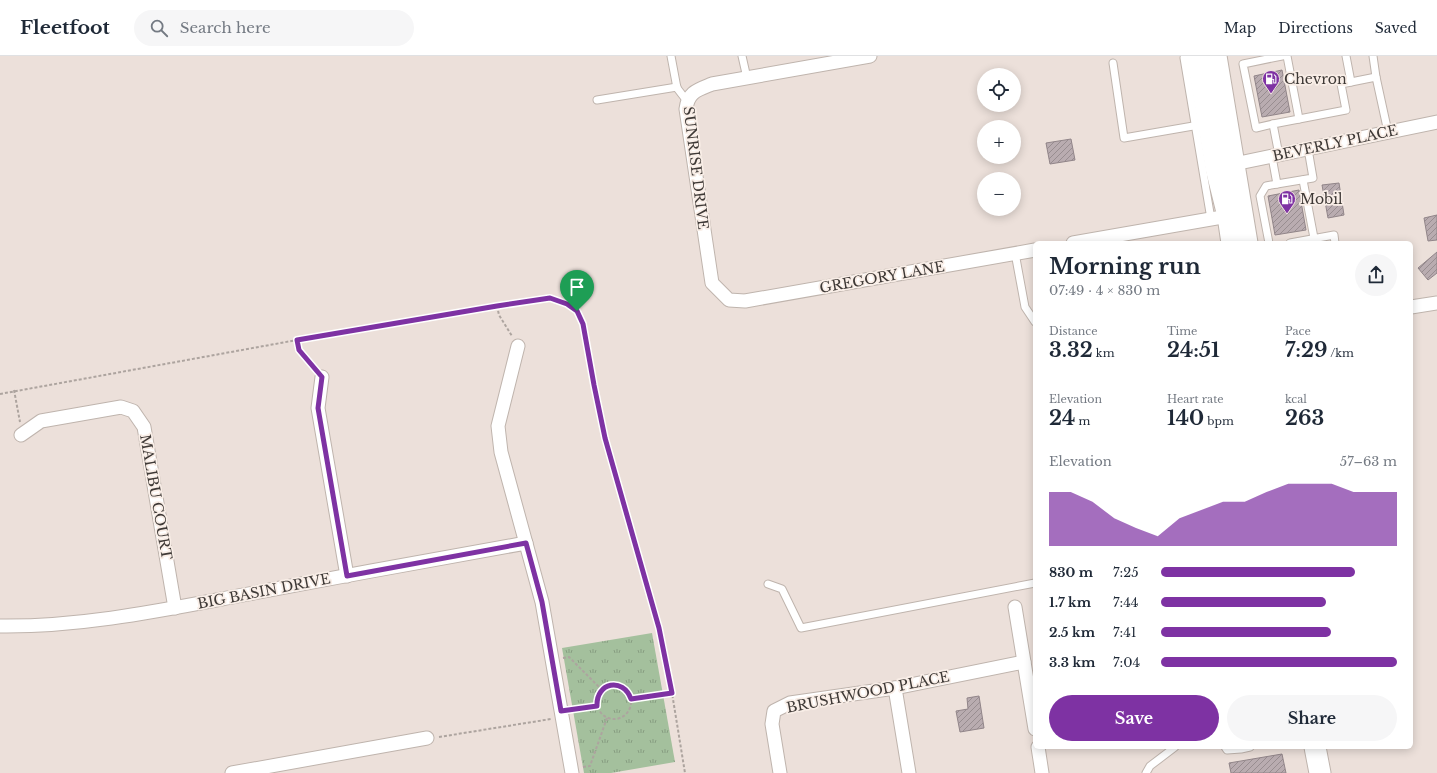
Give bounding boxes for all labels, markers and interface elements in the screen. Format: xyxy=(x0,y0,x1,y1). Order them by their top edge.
search box xyxy=(134,10,414,46)
text: Fleetfoot xyxy=(20,16,110,39)
icon: search xyxy=(148,17,170,39)
text: Search here xyxy=(180,18,271,37)
text: Map xyxy=(1224,19,1256,37)
text: Directions xyxy=(1278,19,1353,37)
text: Saved xyxy=(1375,19,1417,37)
map controls xyxy=(977,68,1021,216)
button: locate xyxy=(977,68,1021,112)
fuel station icon: Chevron xyxy=(1261,69,1281,94)
place label: Chevron xyxy=(1284,70,1347,88)
street label: SUNRISE DRIVE xyxy=(680,105,712,231)
button: + xyxy=(977,120,1021,164)
street label: BEVERLY PLACE xyxy=(1271,121,1399,165)
button: − xyxy=(977,172,1021,216)
fuel station icon: Mobil xyxy=(1277,189,1297,214)
place label: Mobil xyxy=(1300,190,1343,208)
text: Morning run xyxy=(1049,253,1201,280)
button: share xyxy=(1355,254,1397,296)
street label: GREGORY LANE xyxy=(818,257,946,297)
pin xyxy=(560,270,594,311)
icon: arrive xyxy=(566,276,588,298)
text: 07:49 · 4 × 830 m xyxy=(1049,282,1160,299)
text: Distance xyxy=(1049,324,1098,338)
text: Time xyxy=(1167,324,1197,338)
text: Pace xyxy=(1285,324,1311,338)
text: 3.32 xyxy=(1049,338,1093,362)
text: 24:51 xyxy=(1167,338,1220,362)
text: 7:29 xyxy=(1285,338,1328,362)
text: km xyxy=(1093,346,1114,360)
text: /km xyxy=(1328,346,1354,360)
text: Elevation xyxy=(1049,392,1102,406)
text: Heart rate xyxy=(1167,392,1224,406)
text: kcal xyxy=(1285,392,1307,406)
text: 24 xyxy=(1049,406,1075,430)
text: 140 xyxy=(1167,406,1204,430)
text: 263 xyxy=(1285,406,1324,430)
text: m xyxy=(1075,414,1090,428)
text: bpm xyxy=(1204,414,1234,428)
street label: MALIBU COURT xyxy=(136,433,176,561)
text: Elevation xyxy=(1049,453,1112,470)
text: 57–63 m xyxy=(1340,453,1397,470)
text: 830 m xyxy=(1049,564,1093,581)
text: 7:25 xyxy=(1113,564,1139,581)
street label: BIG BASIN DRIVE xyxy=(196,569,332,613)
text: 1.7 km xyxy=(1049,594,1091,611)
text: 7:44 xyxy=(1113,594,1138,611)
text: 2.5 km xyxy=(1049,624,1095,641)
text: 7:41 xyxy=(1113,624,1137,641)
text: 3.3 km xyxy=(1049,654,1095,671)
text: 7:04 xyxy=(1113,654,1140,671)
street label: BRUSHWOOD PLACE xyxy=(785,667,951,717)
button: Save xyxy=(1049,695,1219,741)
button: Share xyxy=(1227,695,1397,741)

